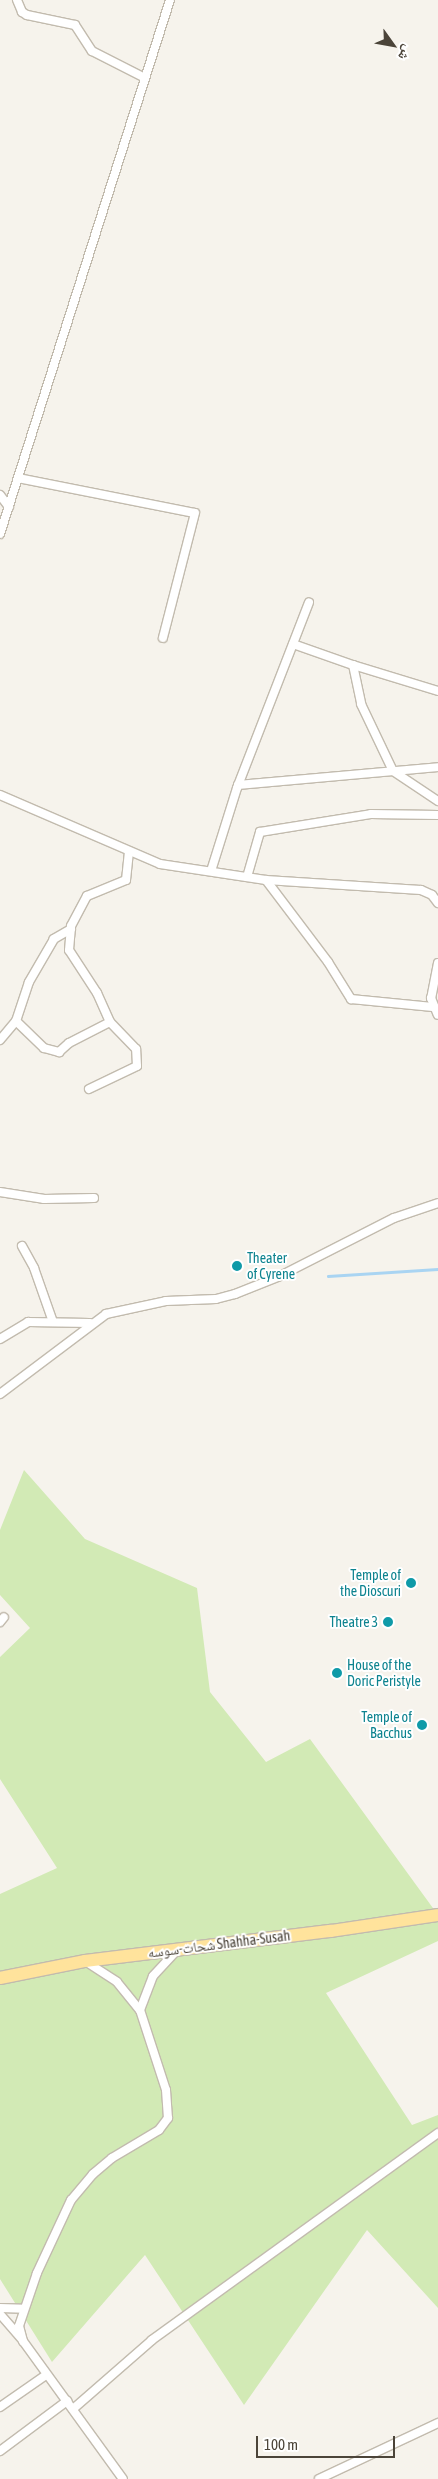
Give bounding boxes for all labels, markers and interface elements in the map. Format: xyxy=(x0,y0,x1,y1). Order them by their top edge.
north arrow xyxy=(368,20,418,70)
text: ش xyxy=(395,42,416,63)
place label: Theater of Cyrene xyxy=(247,1250,295,1282)
marker: Theater of Cyrene xyxy=(231,1260,243,1272)
place label: Temple of the Dioscuri xyxy=(340,1567,401,1600)
marker: Temple of the Dioscuri xyxy=(405,1577,417,1589)
place label: Theatre 3 xyxy=(329,1614,378,1630)
marker: Theatre 3 xyxy=(382,1616,394,1628)
place label: House of the Doric Peristyle xyxy=(347,1657,421,1690)
marker: House of the Doric Peristyle xyxy=(331,1667,343,1679)
place label: Temple of Bacchus xyxy=(361,1709,412,1741)
marker: Temple of Bacchus xyxy=(416,1719,428,1731)
street label: شحات-سوسه Shahha-Susah xyxy=(147,1927,291,1961)
scale bar xyxy=(258,2426,397,2458)
text: 100 m xyxy=(264,2436,298,2453)

